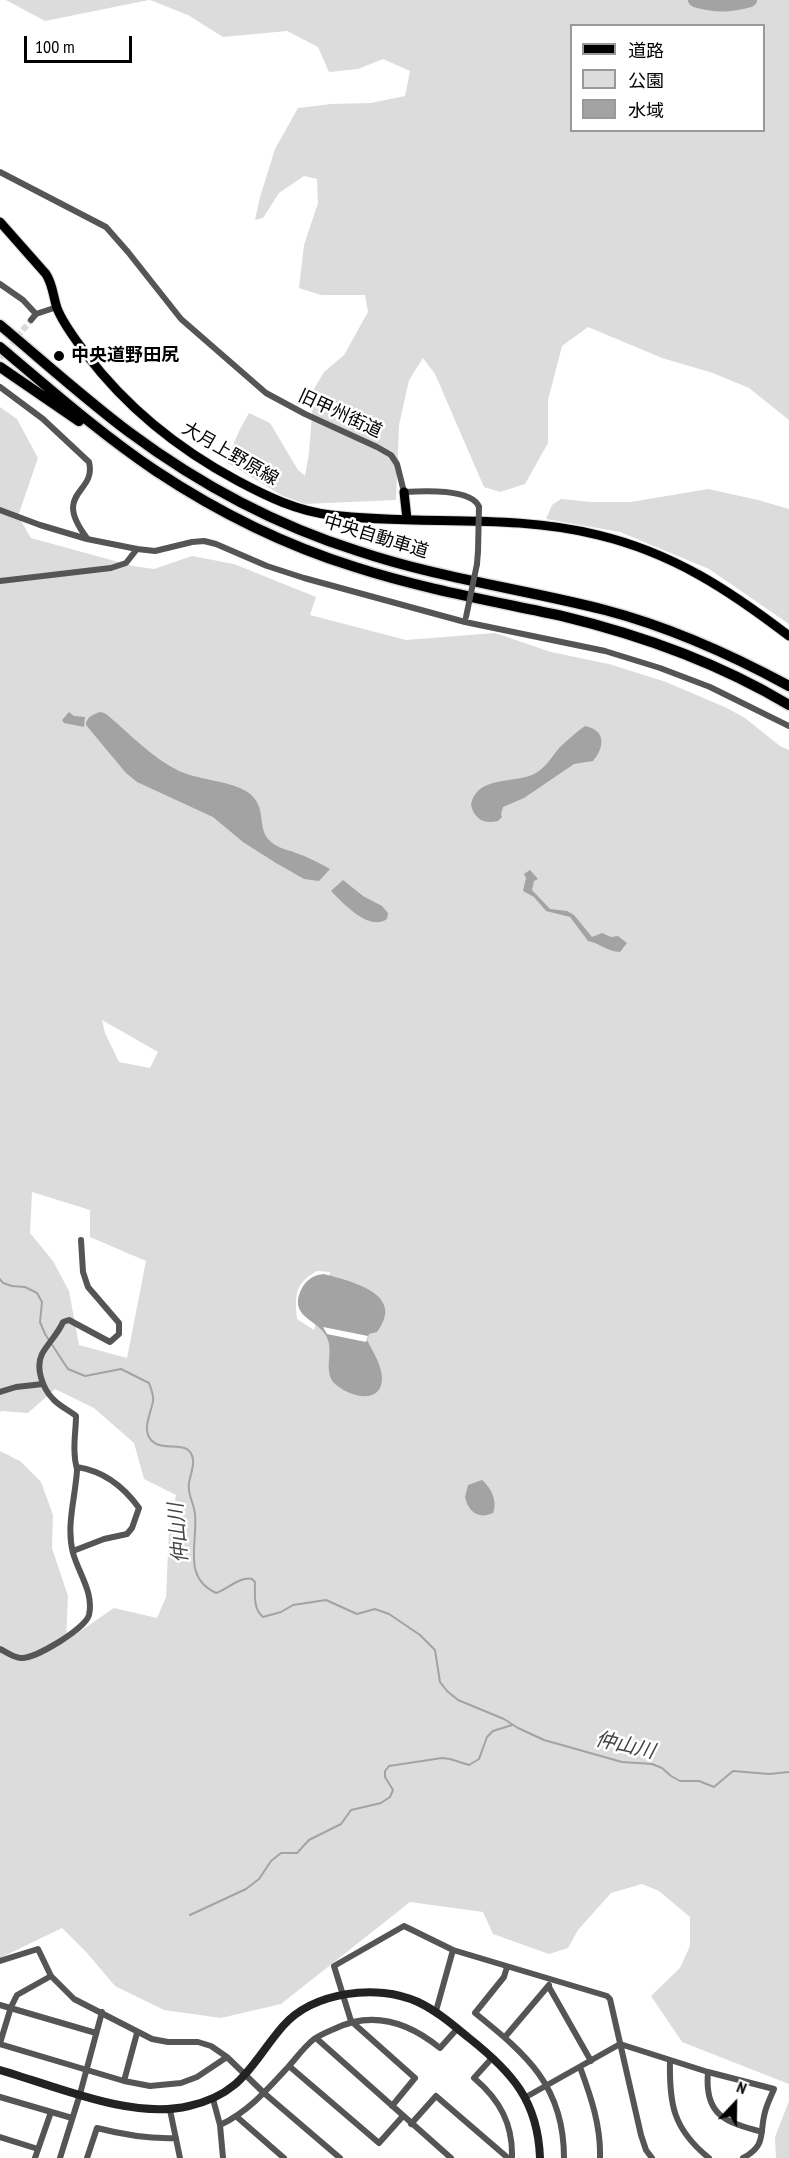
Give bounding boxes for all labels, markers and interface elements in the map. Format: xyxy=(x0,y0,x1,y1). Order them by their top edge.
scale bar xyxy=(27,24,135,62)
legend xyxy=(570,24,765,132)
text: 100 m xyxy=(35,35,75,58)
text: 道路 xyxy=(628,39,664,62)
text: 公園 xyxy=(628,69,664,92)
text: 水域 xyxy=(628,99,664,122)
place label: 中央道野田尻 xyxy=(71,345,179,367)
marker: 中央道野田尻 xyxy=(52,349,66,363)
street label: 旧甲州街道 xyxy=(295,385,385,443)
street label: 大月上野原線 xyxy=(178,418,282,490)
street label: 中央自動車道 xyxy=(321,511,431,563)
water label: 仲山川 xyxy=(164,1502,194,1564)
water label: 仲山川 xyxy=(593,1728,657,1764)
north arrow xyxy=(705,2074,765,2134)
text: N xyxy=(734,2076,749,2098)

